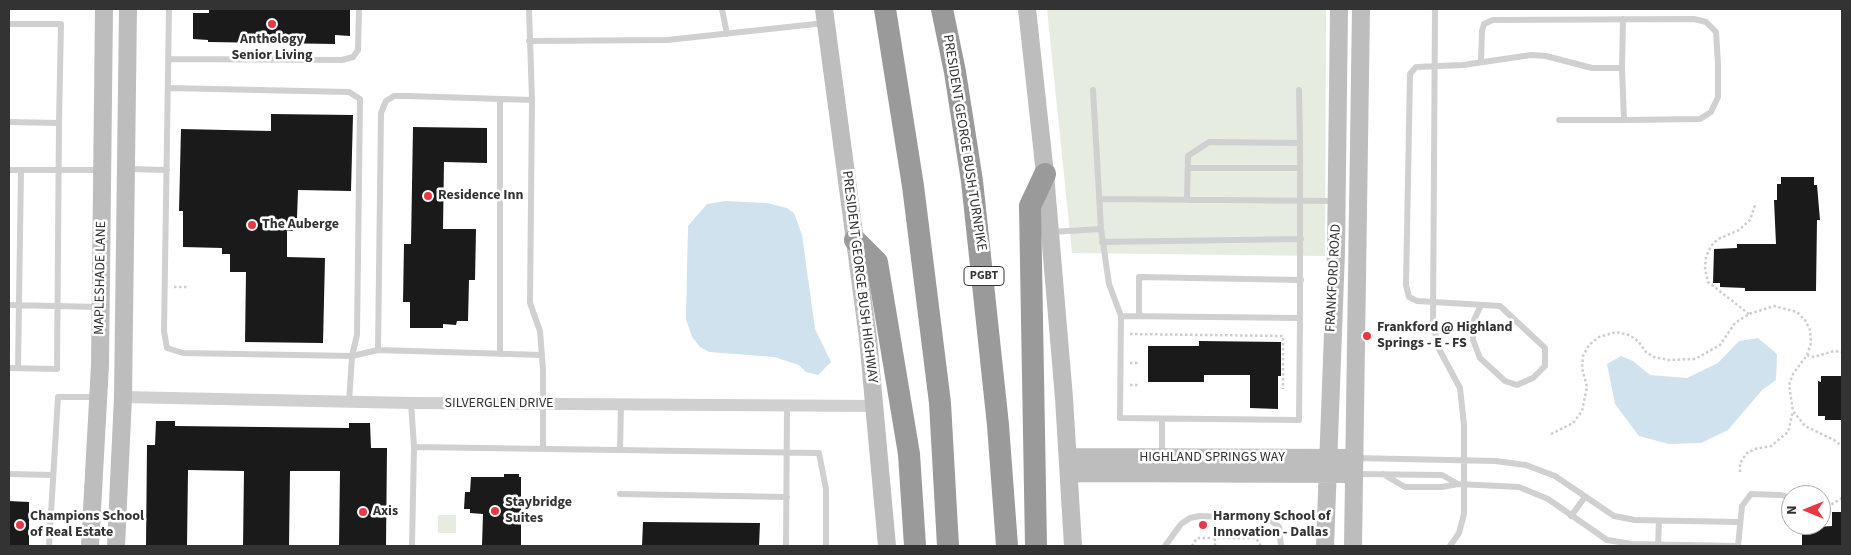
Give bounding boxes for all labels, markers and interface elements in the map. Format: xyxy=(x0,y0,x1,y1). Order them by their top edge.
marker: Anthology Senior Living xyxy=(266,18,278,30)
place label: Anthology Senior Living xyxy=(232,32,312,64)
street label: PRESIDENT GEORGE BUSH TURNPIKE xyxy=(939,34,989,252)
street label: PRESIDENT GEORGE BUSH HIGHWAY xyxy=(838,170,880,384)
place label: Residence Inn xyxy=(438,188,523,204)
marker: Residence Inn xyxy=(422,190,434,202)
place label: The Auberge xyxy=(262,217,339,233)
marker: The Auberge xyxy=(246,219,258,231)
street label: MAPLESHADE LANE xyxy=(92,221,110,335)
street label: FRANKFORD ROAD xyxy=(1323,223,1345,333)
road number: PGBT xyxy=(964,266,1004,286)
place label: Frankford @ Highland Springs - E - FS xyxy=(1377,320,1513,352)
marker: Frankford @ Highland Springs - E - FS xyxy=(1361,330,1373,342)
street label: SILVERGLEN DRIVE xyxy=(445,396,553,412)
street label: HIGHLAND SPRINGS WAY xyxy=(1139,450,1285,466)
north arrow xyxy=(1781,485,1831,535)
place label: Staybridge Suites xyxy=(505,495,572,528)
place label: Axis xyxy=(373,504,398,520)
marker: Staybridge Suites xyxy=(489,505,501,517)
text: N xyxy=(1782,505,1802,515)
marker: Axis xyxy=(357,506,369,518)
place label: Champions School of Real Estate xyxy=(30,509,144,542)
place label: Harmony School of Innovation - Dallas xyxy=(1213,509,1330,542)
marker: Champions School of Real Estate xyxy=(14,519,26,531)
marker: Harmony School of Innovation - Dallas xyxy=(1197,519,1209,531)

